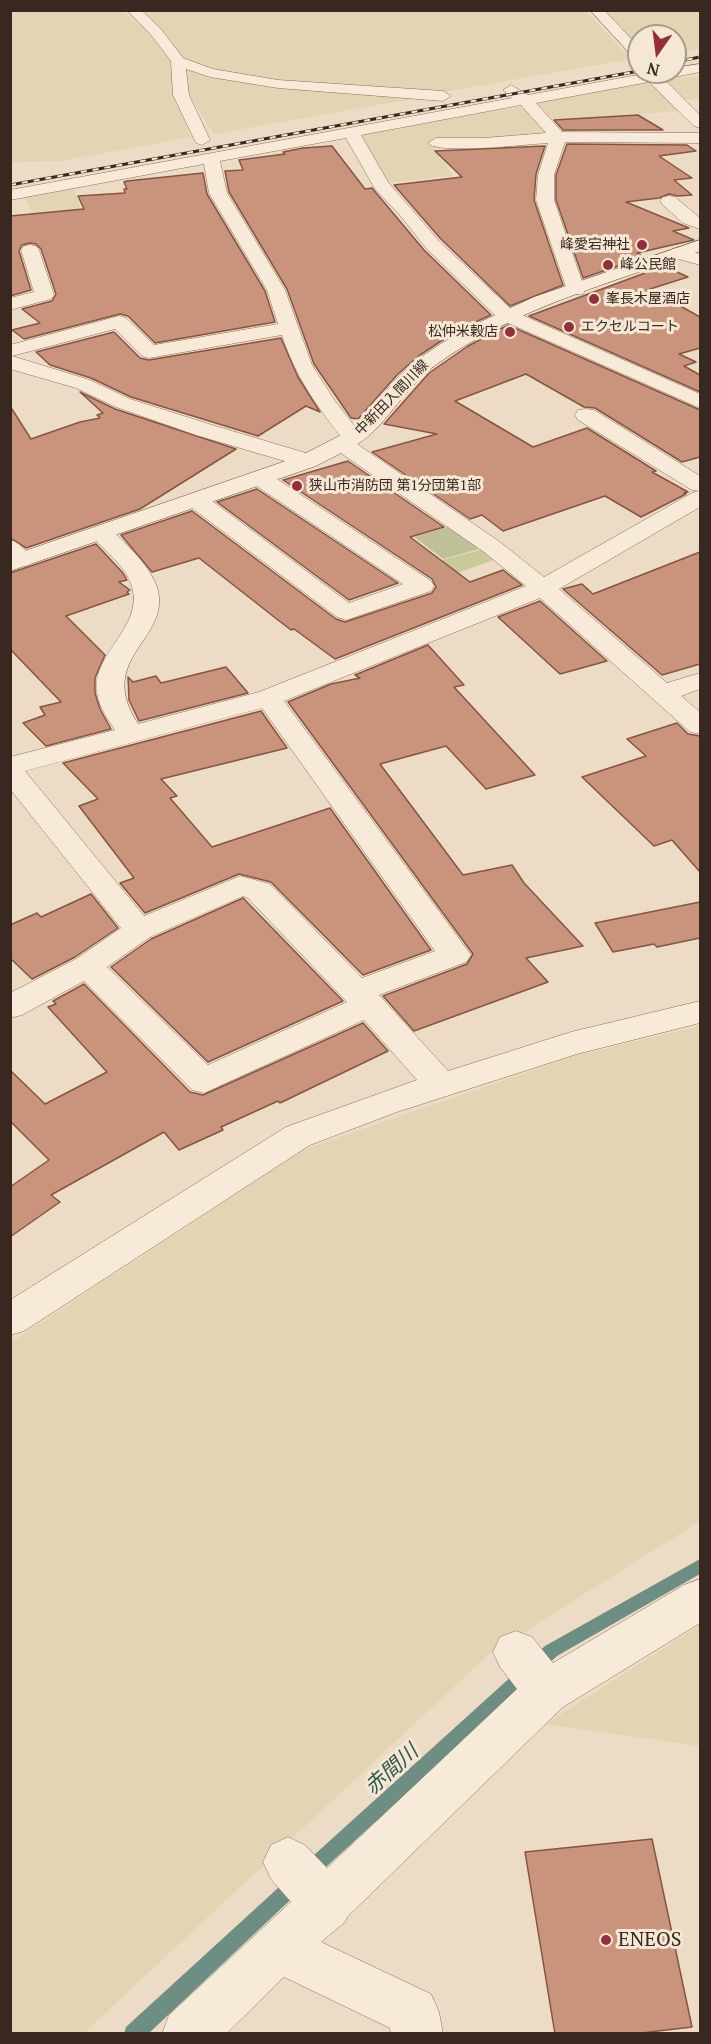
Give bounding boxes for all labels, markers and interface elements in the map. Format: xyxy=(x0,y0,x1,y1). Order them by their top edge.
north arrow xyxy=(627,24,687,84)
text: N xyxy=(645,57,662,82)
place label: 峰愛宕神社 xyxy=(560,237,630,253)
marker: 峰愛宕神社 xyxy=(635,238,649,252)
place label: 峰公民館 xyxy=(620,257,676,273)
marker: 峰公民館 xyxy=(601,258,615,272)
place label: 峯長木屋酒店 xyxy=(606,291,690,307)
marker: 峯長木屋酒店 xyxy=(587,292,601,306)
place label: エクセルコート xyxy=(581,319,679,335)
marker: エクセルコート xyxy=(562,320,576,334)
place label: 松仲米穀店 xyxy=(428,324,498,340)
marker: 松仲米穀店 xyxy=(503,325,517,339)
street label: 中新田入間川線 xyxy=(352,357,432,439)
place label: 狭山市消防団 第1分団第1部 xyxy=(309,478,481,494)
marker: 狭山市消防団 第1分団第1部 xyxy=(290,479,304,493)
water label: 赤間川 xyxy=(360,1740,424,1800)
place label: ENEOS xyxy=(618,1928,681,1952)
marker: ENEOS xyxy=(599,1933,613,1947)

